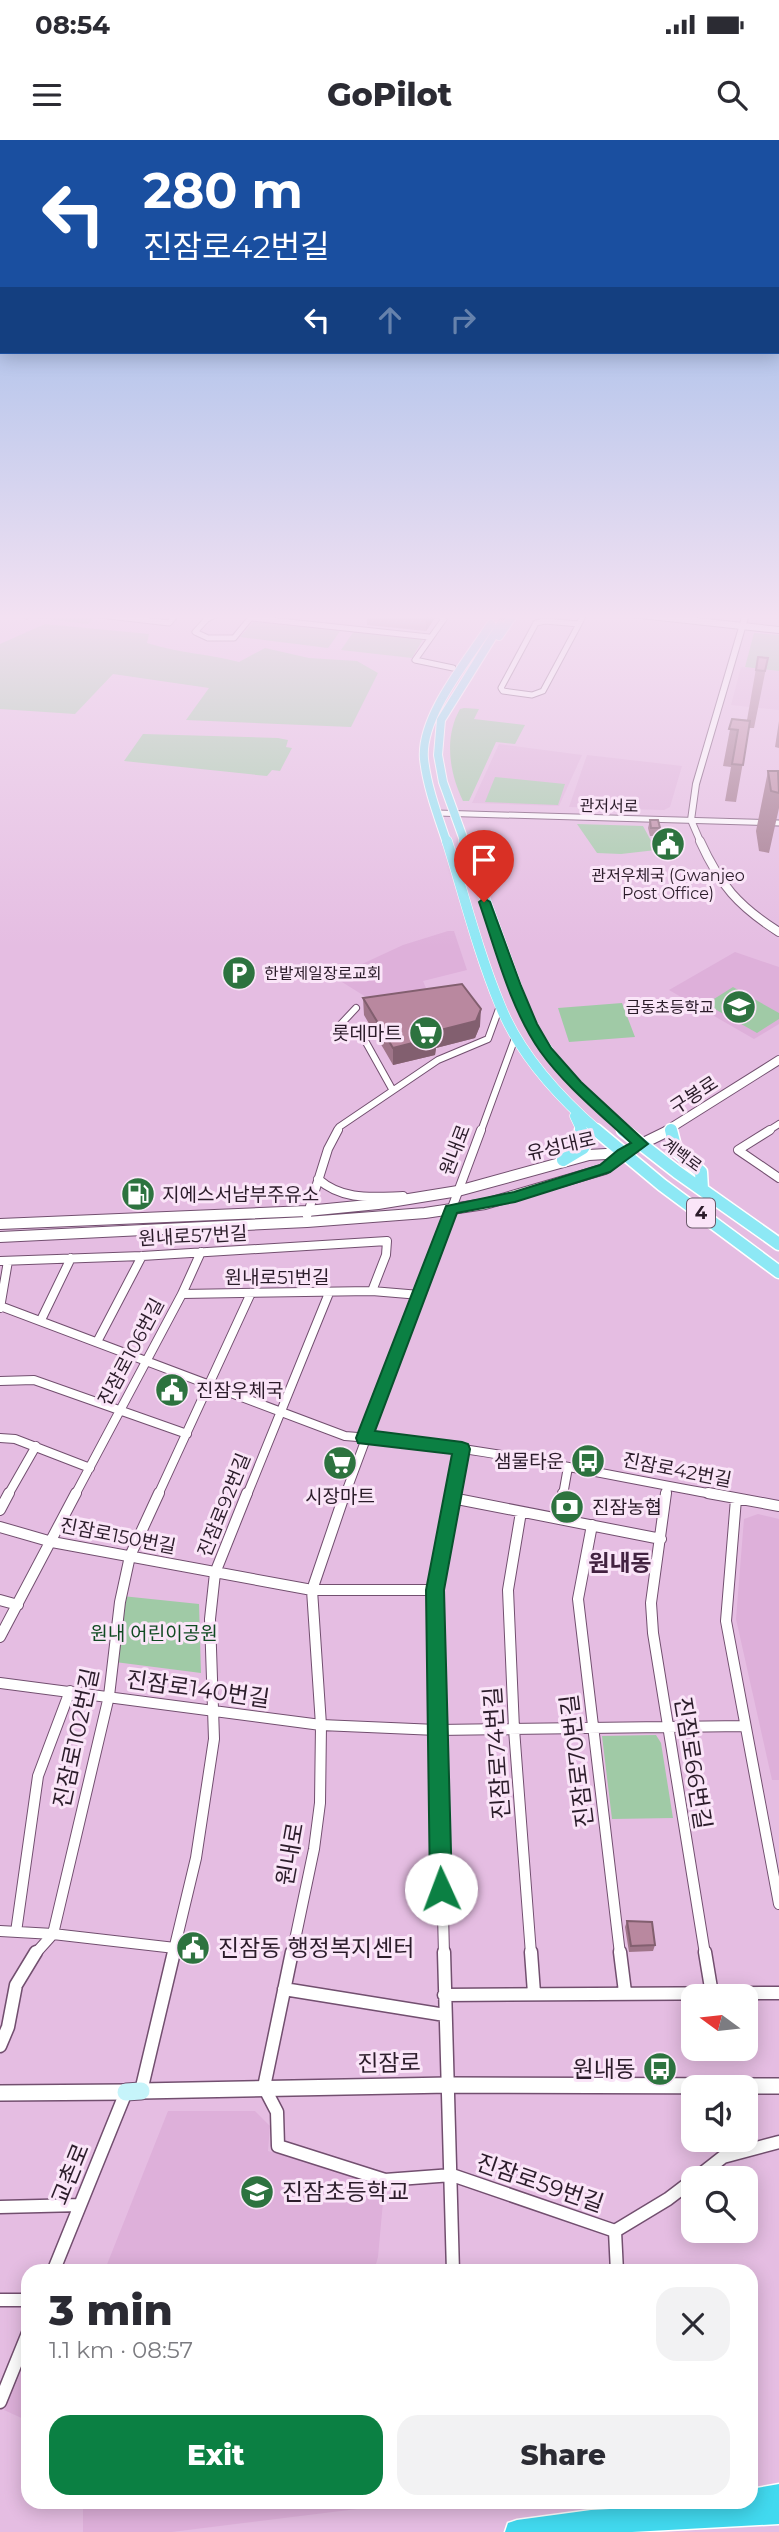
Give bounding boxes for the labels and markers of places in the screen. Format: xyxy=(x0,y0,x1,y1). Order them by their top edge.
public building icon: 관저우체국 (Gwanjeo Post Office) xyxy=(649,825,687,863)
pin xyxy=(454,830,514,902)
place label: 관저우체국 (Gwanjeo Post Office) xyxy=(591,866,745,903)
parking icon: 한밭제일장로교회 xyxy=(220,954,258,992)
place label: 한밭제일장로교회 xyxy=(264,964,382,983)
school or university icon: 금동초등학교 xyxy=(720,988,758,1026)
place label: 금동초등학교 xyxy=(626,998,714,1017)
supermarket icon: 롯데마트 xyxy=(407,1014,445,1052)
place label: 롯데마트 xyxy=(332,1022,402,1045)
fuel station icon: 지에스서남부주유소 xyxy=(119,1175,157,1213)
place label: 지에스서남부주유소 xyxy=(162,1183,319,1206)
public building icon: 진잠우체국 xyxy=(153,1371,191,1409)
place label: 진잠우체국 xyxy=(196,1379,283,1402)
bus stop icon: 샘물타운 xyxy=(569,1442,607,1480)
supermarket icon: 시장마트 xyxy=(321,1444,359,1482)
place label: 샘물타운 xyxy=(494,1450,564,1473)
place label: 시장마트 xyxy=(305,1485,375,1508)
bank icon: 진잠농협 xyxy=(548,1488,586,1526)
place label: 진잠농협 xyxy=(592,1496,662,1519)
public building icon: 진잠동 행정복지센터 xyxy=(174,1929,212,1967)
place label: 진잠동 행정복지센터 xyxy=(218,1934,414,1962)
bus stop icon: 원내동 xyxy=(641,2050,679,2088)
place label: 원내동 xyxy=(573,2055,636,2083)
school or university icon: 진잠초등학교 xyxy=(238,2173,276,2211)
place label: 진잠초등학교 xyxy=(282,2178,409,2206)

